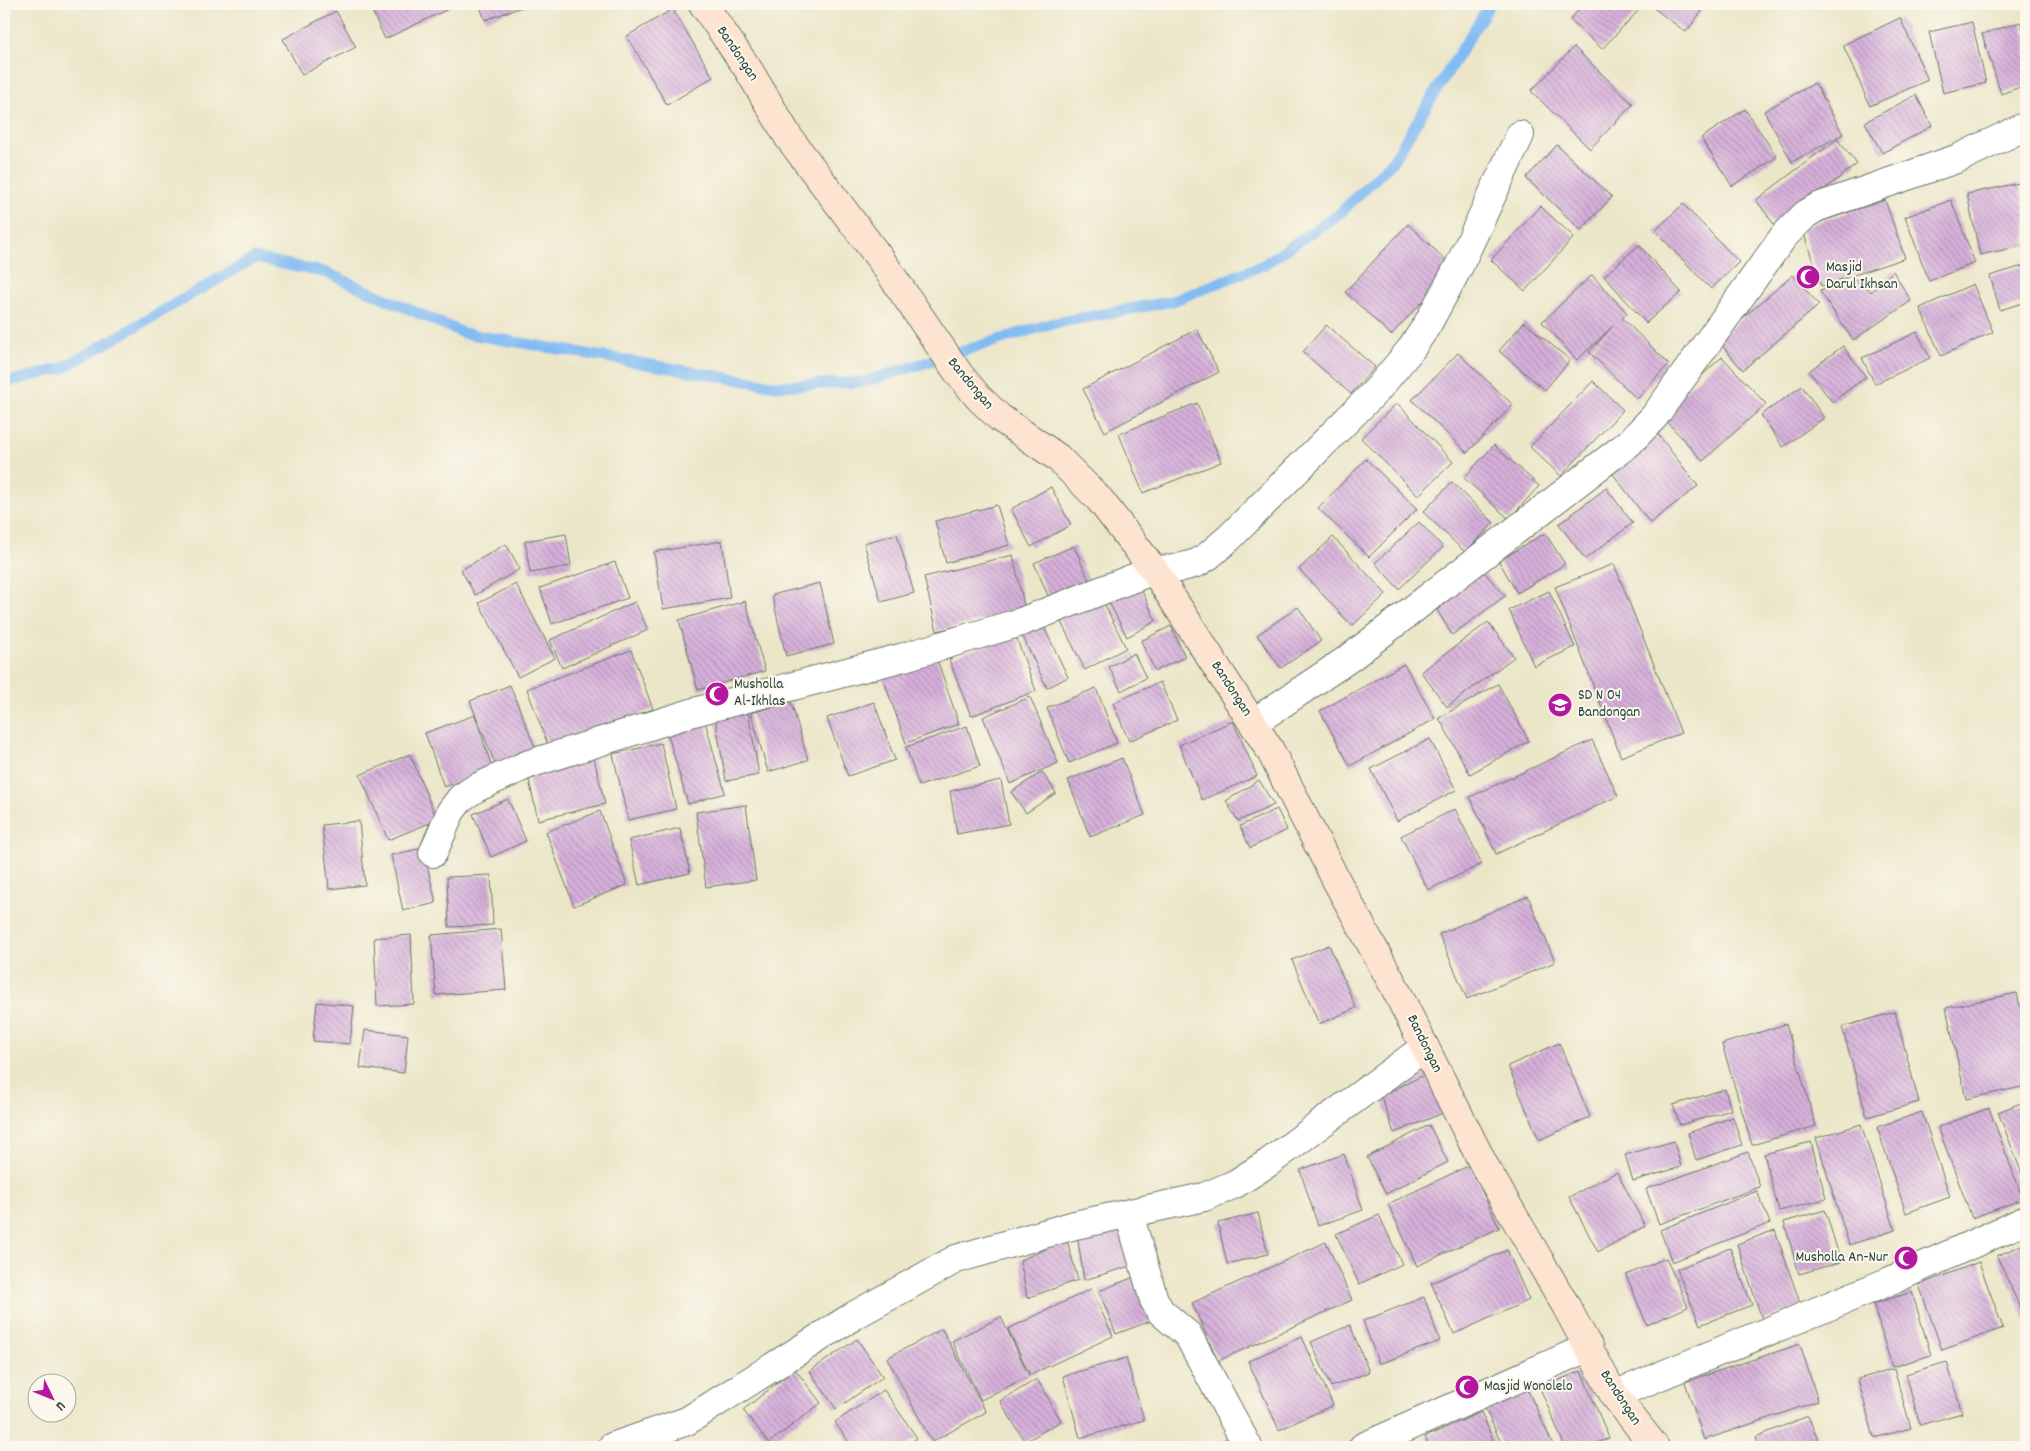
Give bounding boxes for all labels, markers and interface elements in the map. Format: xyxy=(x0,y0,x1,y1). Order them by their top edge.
street label: Bandongan xyxy=(710,22,764,86)
place label: Masjid Darul Ikhsan xyxy=(1826,257,1898,296)
mosque icon: Masjid Darul Ikhsan xyxy=(1795,264,1821,290)
street label: Bandongan xyxy=(942,353,998,415)
street label: Bandongan xyxy=(1205,657,1257,721)
place label: Musholla Al-Ikhlas xyxy=(734,674,785,713)
mosque icon: Musholla Al-Ikhlas xyxy=(704,681,730,707)
place label: SD N 04 Bandongan xyxy=(1578,685,1640,724)
school or university icon: SD N 04 Bandongan xyxy=(1547,692,1573,718)
street label: Bandongan xyxy=(1400,1011,1448,1077)
mosque icon: Musholla An-Nur xyxy=(1893,1245,1919,1271)
place label: Musholla An-Nur xyxy=(1796,1247,1888,1269)
street label: Bandongan xyxy=(1594,1366,1646,1430)
north arrow xyxy=(28,1374,78,1424)
mosque icon: Masjid Wonolelo xyxy=(1454,1374,1480,1400)
place label: Masjid Wonolelo xyxy=(1484,1376,1573,1398)
text: U xyxy=(50,1396,70,1415)

